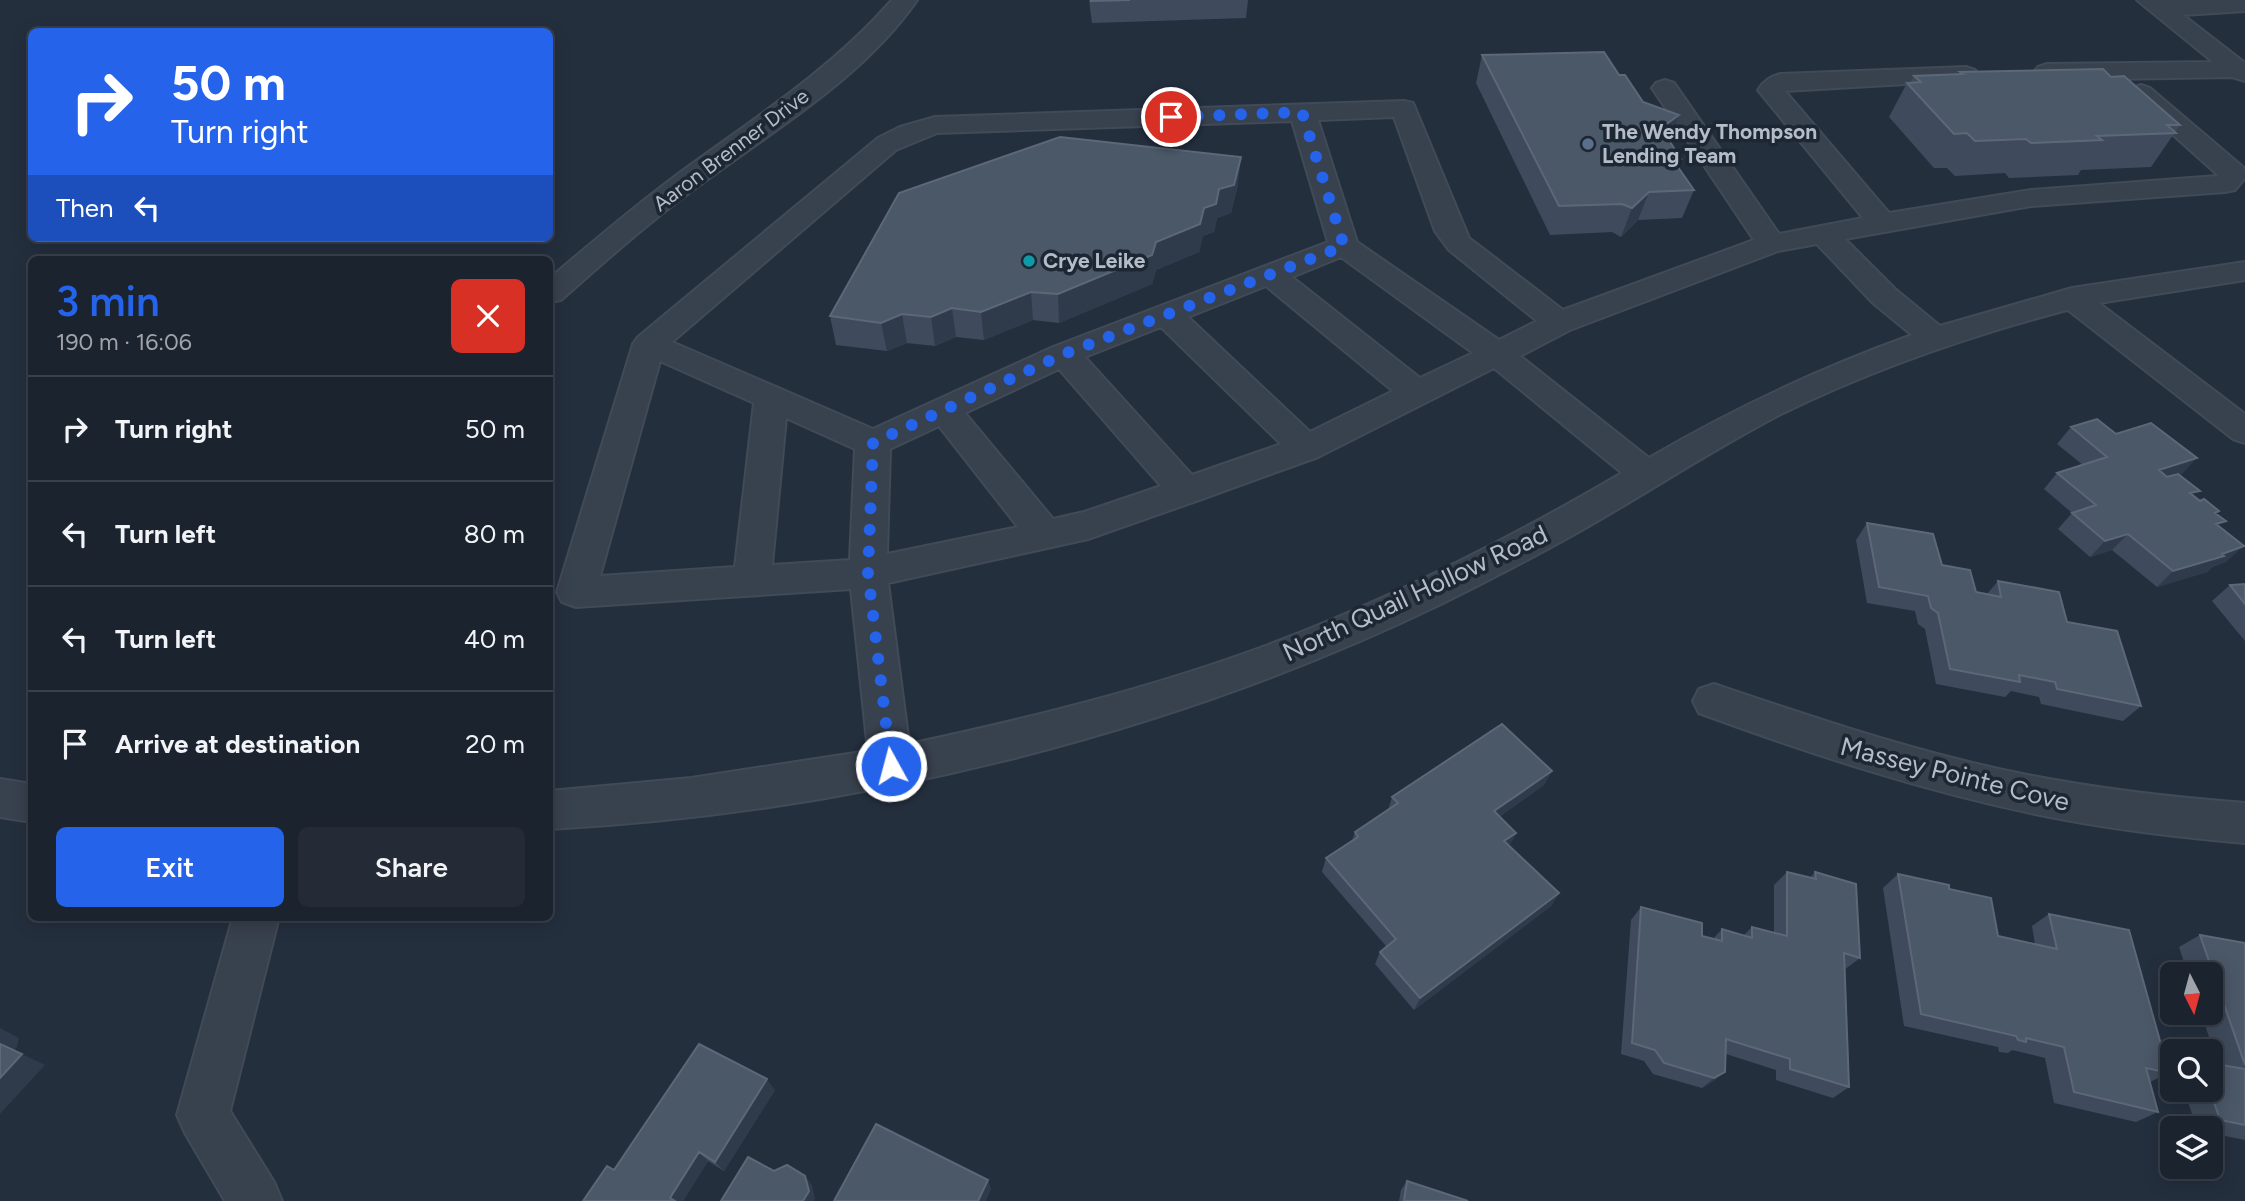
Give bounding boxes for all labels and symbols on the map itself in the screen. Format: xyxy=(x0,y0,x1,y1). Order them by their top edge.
street label: Aaron Brenner Drive xyxy=(648,83,813,216)
pin xyxy=(1141,87,1201,147)
place label: The Wendy Thompson Lending Team xyxy=(1602,119,1817,168)
marker: The Wendy Thompson Lending Team xyxy=(1580,136,1596,152)
place label: Crye Leike xyxy=(1043,248,1146,273)
marker: Crye Leike xyxy=(1021,253,1037,269)
street label: North Quail Hollow Road xyxy=(1278,518,1552,668)
position arrow xyxy=(854,729,928,803)
street label: Massey Pointe Cove xyxy=(1837,730,2073,818)
north arrow xyxy=(2160,962,2222,1026)

